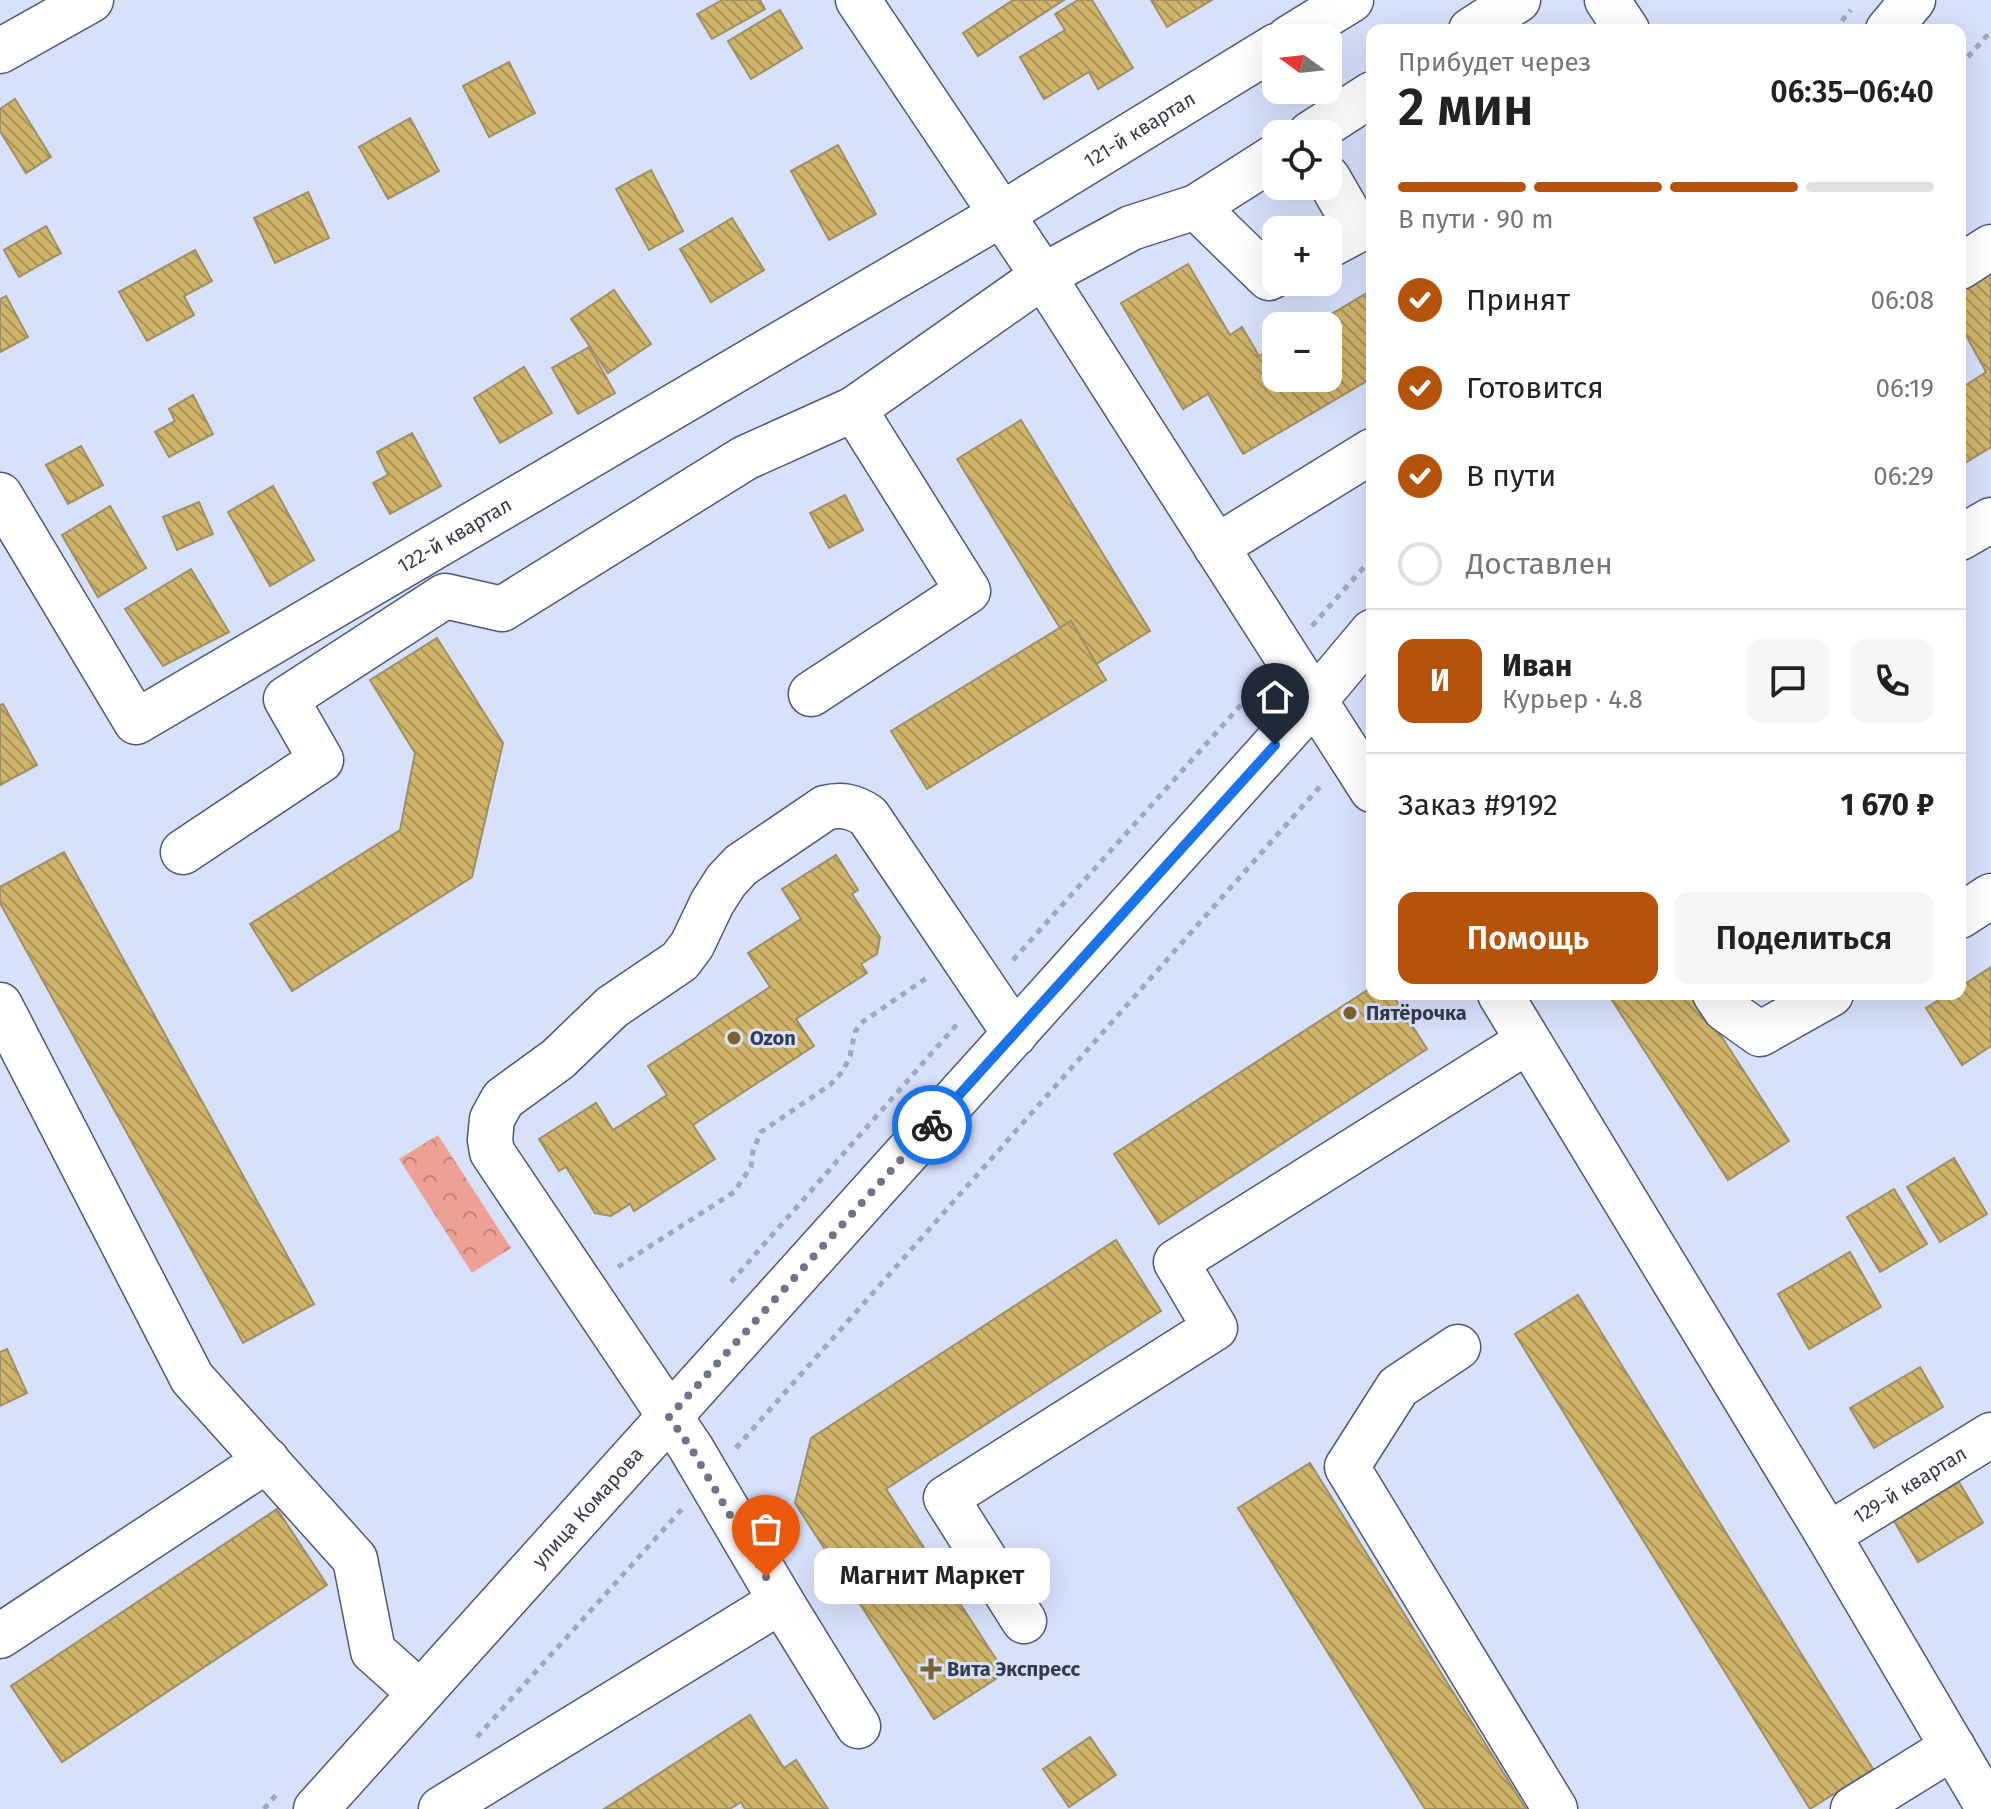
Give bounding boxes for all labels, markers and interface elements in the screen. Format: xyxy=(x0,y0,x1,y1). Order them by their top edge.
north arrow xyxy=(1262,24,1342,104)
map controls xyxy=(1262,24,1342,392)
text: Прибудет через xyxy=(1398,47,1591,78)
text: 06:35–06:40 xyxy=(1770,74,1934,110)
text: 2 мин xyxy=(1398,76,1534,139)
street label: 121-й квартал xyxy=(1079,86,1200,173)
button: locate xyxy=(1262,120,1342,200)
text: В пути · 90 m xyxy=(1398,204,1554,235)
button: + xyxy=(1262,216,1342,296)
icon: check xyxy=(1398,278,1442,322)
text: Принят xyxy=(1466,282,1570,318)
text: 06:08 xyxy=(1871,285,1934,316)
button: − xyxy=(1262,312,1342,392)
icon: check xyxy=(1398,366,1442,410)
text: Готовится xyxy=(1466,370,1604,406)
text: 06:19 xyxy=(1876,373,1934,404)
icon: check xyxy=(1398,454,1442,498)
text: В пути xyxy=(1466,458,1556,494)
text: 06:29 xyxy=(1873,461,1934,492)
street label: 122-й квартал xyxy=(393,492,516,578)
text: Доставлен xyxy=(1466,546,1613,582)
button: chat xyxy=(1746,639,1830,723)
button: phone xyxy=(1850,639,1934,723)
text: Иван xyxy=(1502,648,1572,684)
pin xyxy=(1241,663,1309,745)
text: И xyxy=(1430,663,1450,699)
icon: home xyxy=(1253,675,1297,719)
text: Курьер · 4.8 xyxy=(1502,684,1643,715)
text: Заказ #9192 xyxy=(1398,787,1558,823)
text: 1 670 ₽ xyxy=(1841,787,1934,823)
button: Помощь xyxy=(1398,892,1658,984)
button: Поделиться xyxy=(1674,892,1934,984)
place label: Пятёрочка xyxy=(1366,1001,1467,1025)
marker: Пятёрочка xyxy=(1341,1004,1359,1022)
place label: Ozon xyxy=(750,1026,796,1050)
marker: Ozon xyxy=(725,1029,743,1047)
courier xyxy=(892,1085,972,1165)
icon: bike xyxy=(910,1103,954,1147)
street label: 129-й квартал xyxy=(1849,1441,1971,1529)
street label: улица Комарова xyxy=(527,1442,648,1573)
pin xyxy=(732,1495,800,1577)
icon: bag xyxy=(744,1507,788,1551)
callout: Магнит Маркет xyxy=(814,1549,1050,1605)
text: Магнит Маркет xyxy=(840,1560,1024,1591)
place label: Вита Экспресс xyxy=(947,1657,1080,1681)
marker: Вита Экспресс xyxy=(922,1660,940,1678)

